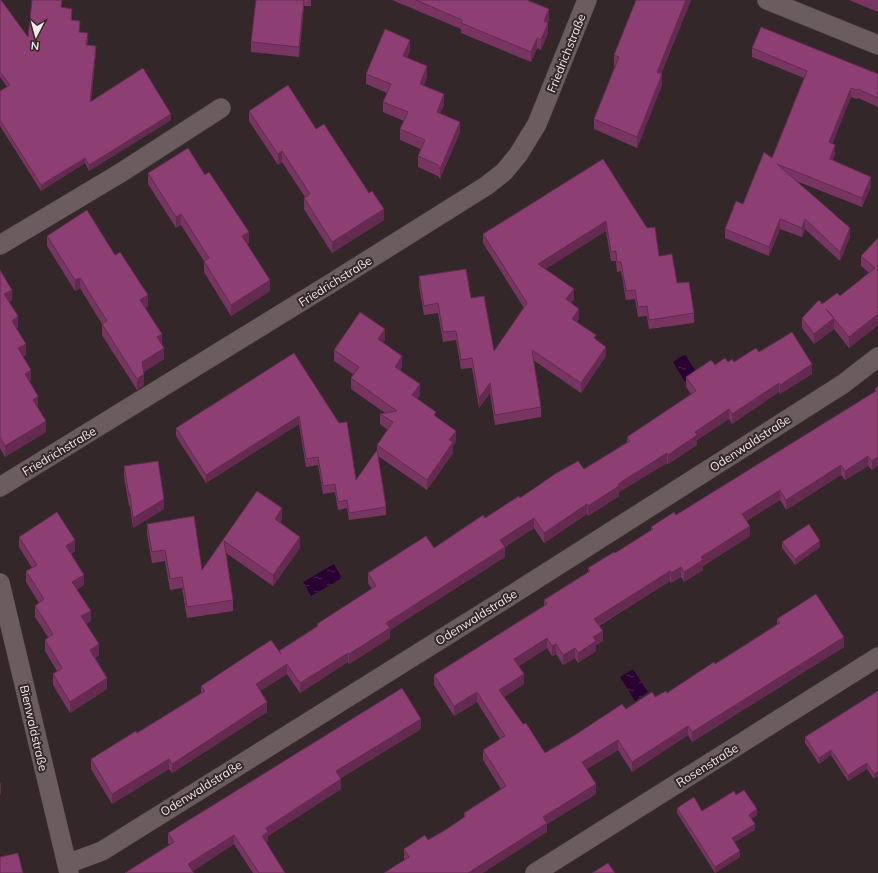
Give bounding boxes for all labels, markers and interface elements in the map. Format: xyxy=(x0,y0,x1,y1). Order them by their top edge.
street label: Friedrichstraße xyxy=(543,11,589,95)
north arrow xyxy=(16,16,56,56)
text: N xyxy=(30,39,40,53)
street label: Friedrichstraße xyxy=(296,253,374,309)
street label: Odenwaldstraße xyxy=(707,411,793,475)
street label: Friedrichstraße xyxy=(19,423,99,479)
street label: Odenwaldstraße xyxy=(432,586,520,648)
street label: Bienwaldstraße xyxy=(17,684,51,772)
street label: Rosenstraße xyxy=(673,740,741,790)
street label: Odenwaldstraße xyxy=(157,757,245,819)

